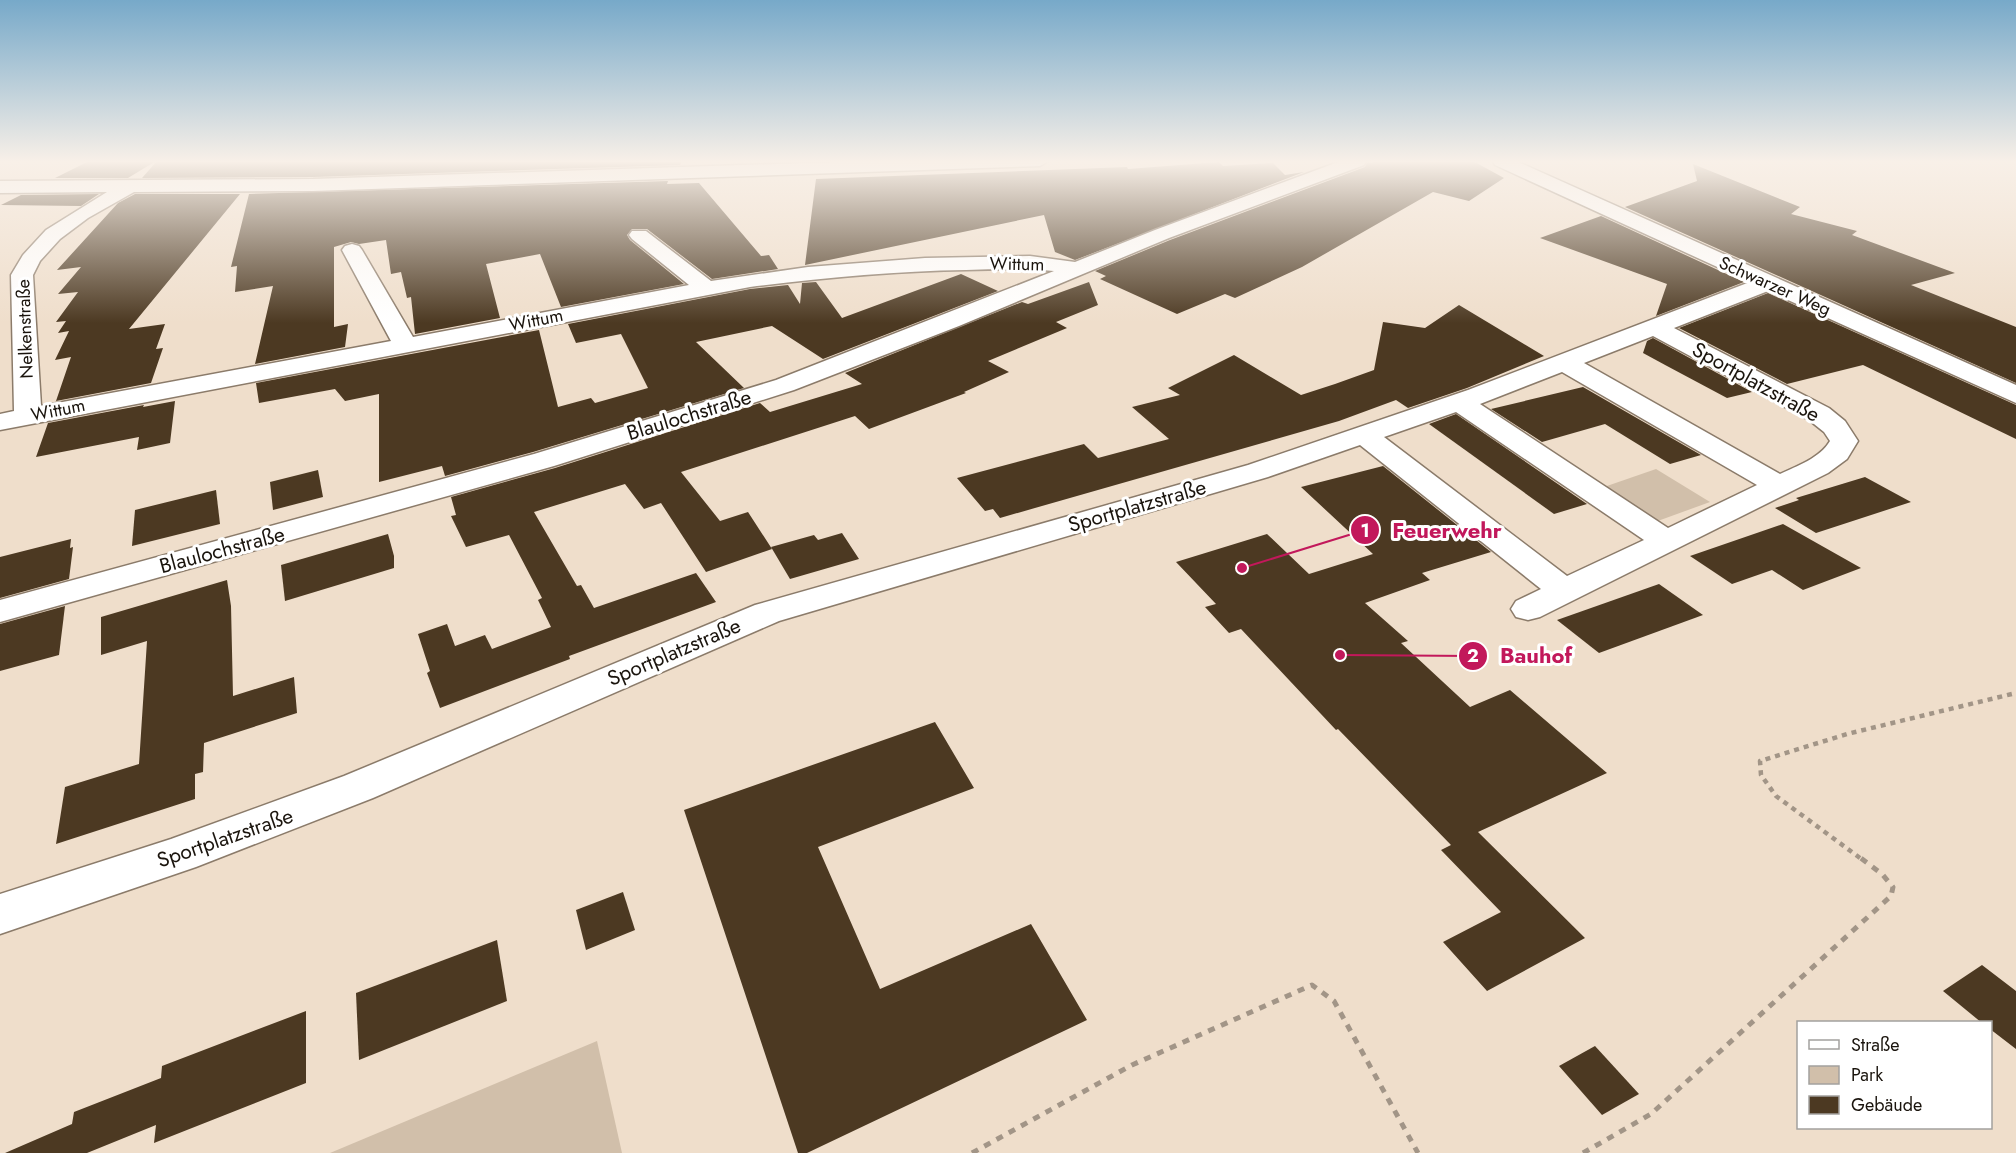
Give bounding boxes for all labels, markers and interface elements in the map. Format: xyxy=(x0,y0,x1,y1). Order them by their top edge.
street label: Schwarzer Weg xyxy=(1715,250,1835,322)
street label: Wittum xyxy=(989,251,1045,277)
street label: Nelkenstraße xyxy=(10,279,40,379)
street label: Wittum xyxy=(507,302,565,338)
street label: Sportplatzstraße xyxy=(1687,334,1826,430)
street label: Blaulochstraße xyxy=(623,382,755,448)
street label: Wittum xyxy=(29,392,87,428)
street label: Sportplatzstraße xyxy=(1064,472,1210,540)
callout: Feuerwehr xyxy=(1350,510,1513,550)
text: Feuerwehr xyxy=(1392,514,1502,546)
text: 1 xyxy=(1360,518,1370,544)
street label: Blaulochstraße xyxy=(156,519,288,581)
street label: Sportplatzstraße xyxy=(603,610,746,694)
callout: Bauhof xyxy=(1458,636,1584,676)
text: Bauhof xyxy=(1500,639,1574,671)
text: 2 xyxy=(1467,643,1479,669)
street label: Sportplatzstraße xyxy=(153,801,297,875)
legend xyxy=(1797,1021,1992,1129)
text: Straße xyxy=(1851,1032,1899,1058)
text: Park xyxy=(1851,1062,1883,1088)
text: Gebäude xyxy=(1851,1092,1922,1118)

